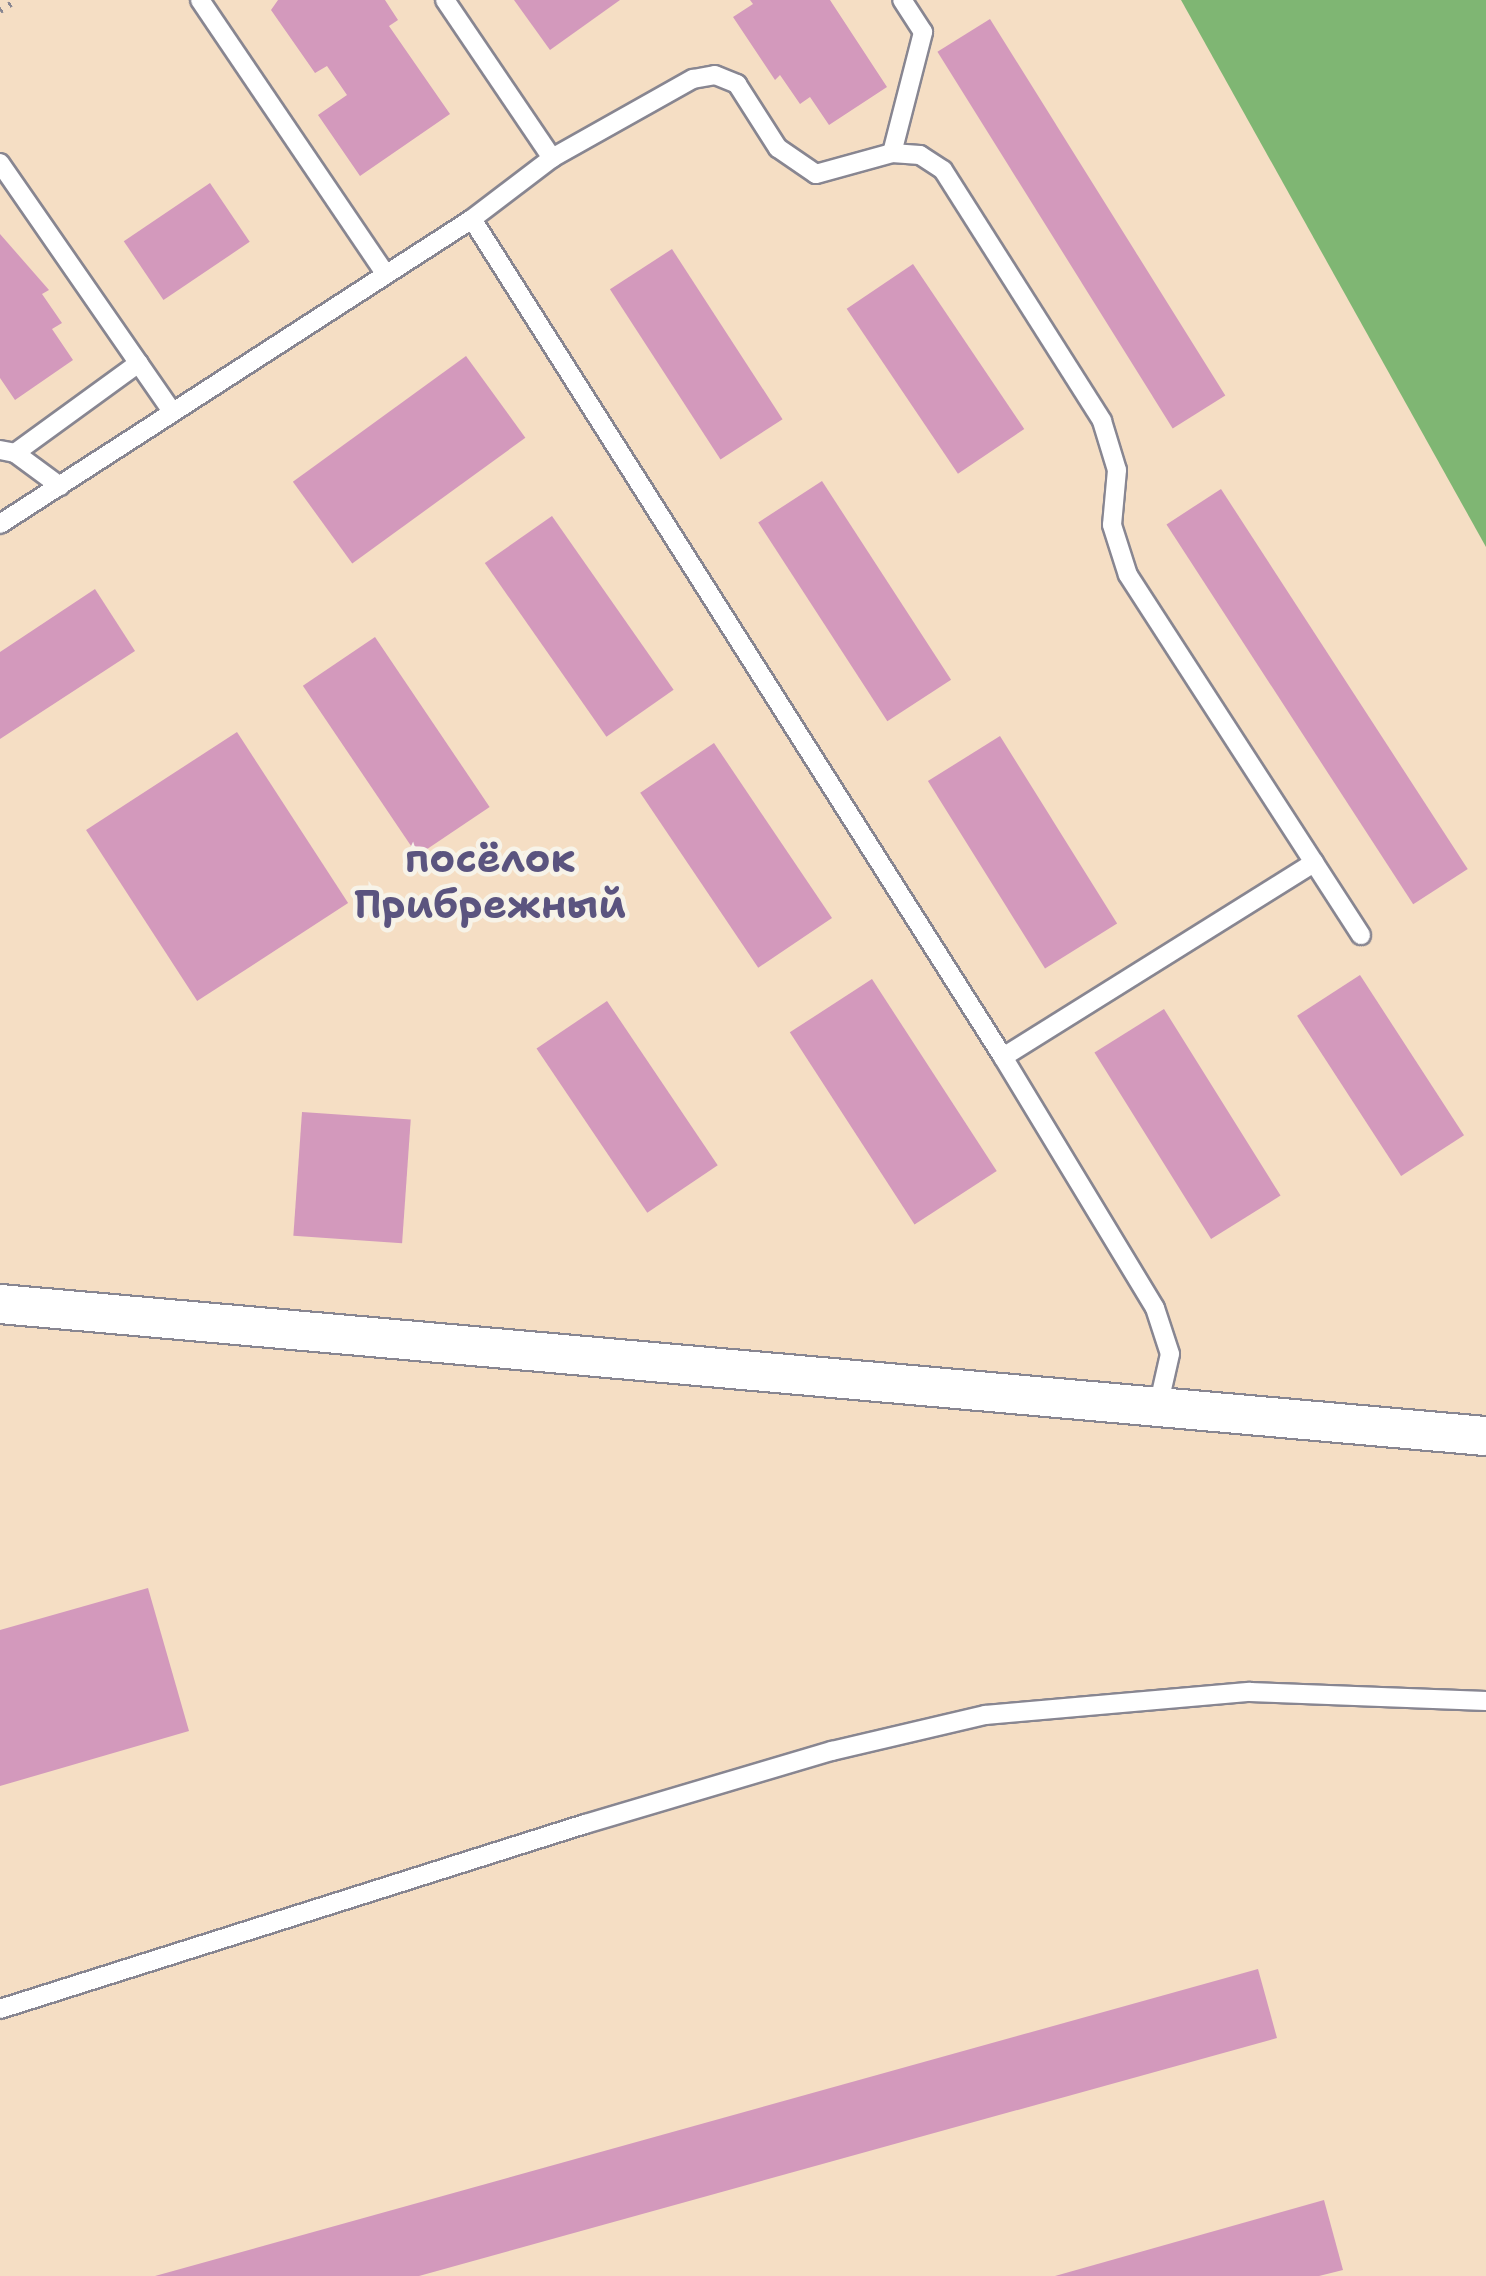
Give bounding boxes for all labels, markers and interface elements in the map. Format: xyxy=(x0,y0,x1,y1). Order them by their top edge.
district label: посёлок Прибрежный xyxy=(354,834,626,928)

